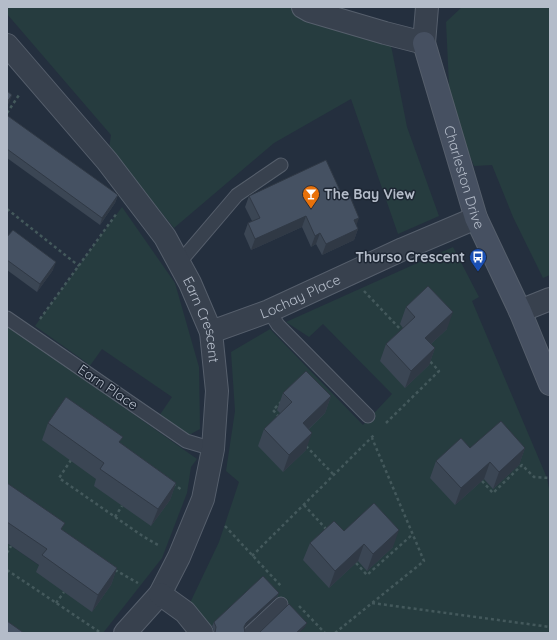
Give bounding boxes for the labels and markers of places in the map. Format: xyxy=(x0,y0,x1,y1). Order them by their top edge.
bar icon: The Bay View xyxy=(301,184,321,209)
place label: The Bay View xyxy=(324,185,415,203)
bus stop icon: Thurso Crescent xyxy=(468,247,488,272)
place label: Thurso Crescent xyxy=(355,248,465,266)

